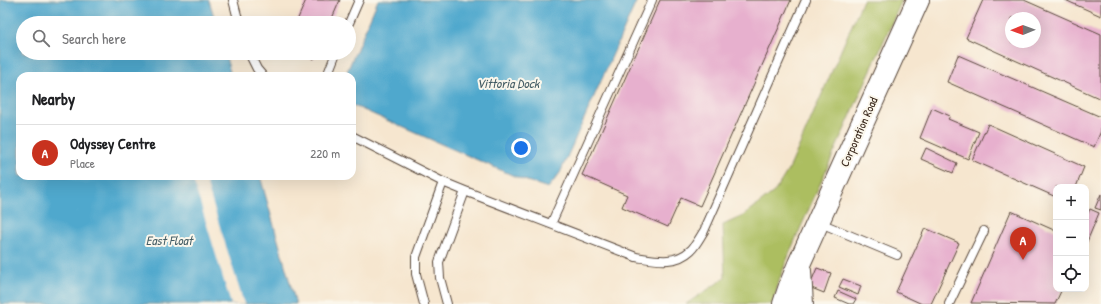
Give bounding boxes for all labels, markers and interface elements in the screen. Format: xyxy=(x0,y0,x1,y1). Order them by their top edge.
north arrow xyxy=(1005,12,1041,48)
search box xyxy=(16,16,356,60)
icon: search xyxy=(30,27,52,49)
text: Search here xyxy=(62,28,126,49)
water label: Vittoria Dock xyxy=(477,74,541,92)
text: Nearby xyxy=(32,87,75,110)
street label: Corporation Road xyxy=(836,94,882,169)
text: Odyssey Centre xyxy=(70,133,156,154)
your location xyxy=(511,138,531,158)
text: A xyxy=(42,144,48,162)
text: 220 m xyxy=(310,144,340,162)
text: Place xyxy=(70,154,95,172)
map controls xyxy=(1053,184,1089,292)
button: + xyxy=(1053,184,1089,220)
button: − xyxy=(1053,220,1089,256)
pin: A xyxy=(1010,227,1036,260)
water label: East Float xyxy=(146,231,195,249)
button: locate xyxy=(1053,256,1089,292)

